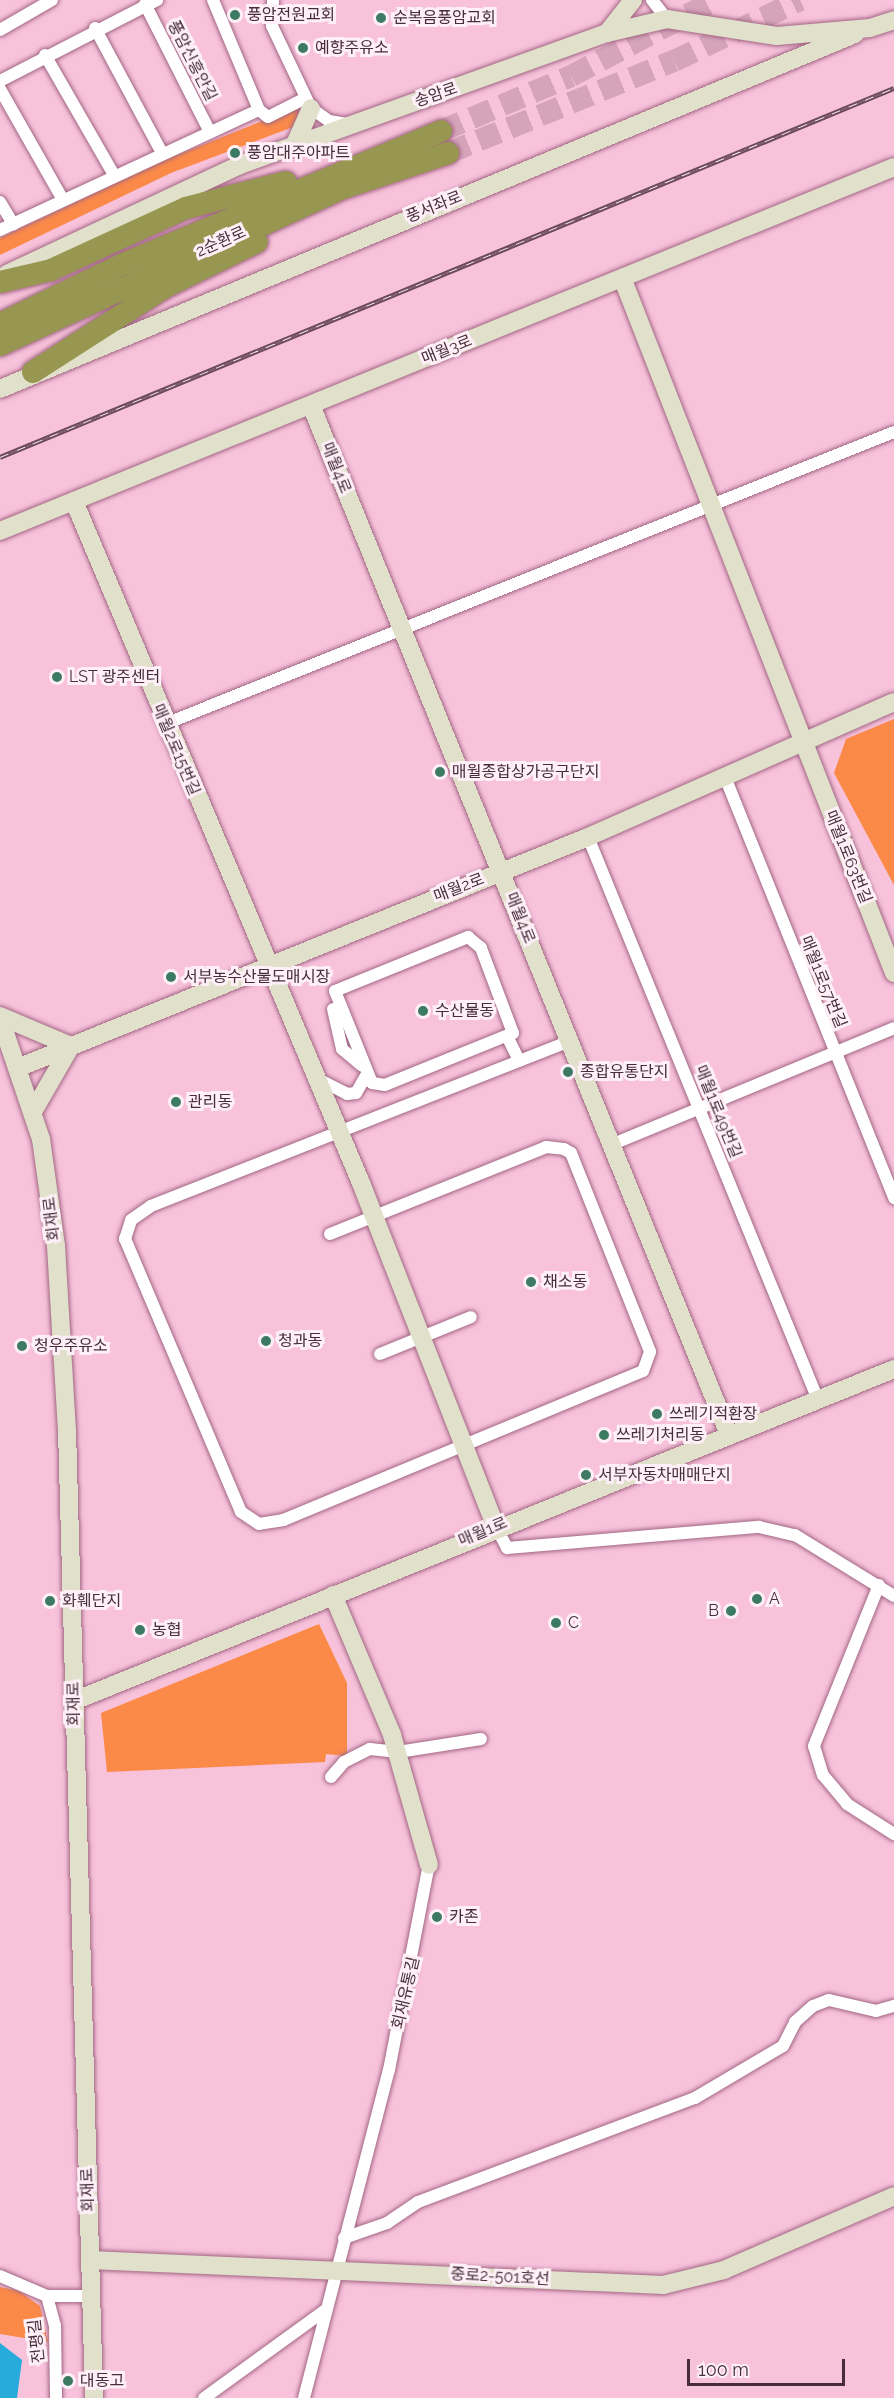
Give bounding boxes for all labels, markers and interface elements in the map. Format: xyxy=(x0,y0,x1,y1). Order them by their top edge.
place label: 풍암전원교회 xyxy=(247,5,335,25)
marker: 풍암전원교회 xyxy=(228,8,242,22)
place label: 순복음풍암교회 xyxy=(393,8,496,28)
marker: 순복음풍암교회 xyxy=(374,11,388,25)
street label: 풍암신흥안길 xyxy=(163,17,221,105)
place label: 예향주유소 xyxy=(315,38,389,58)
marker: 예향주유소 xyxy=(296,41,310,55)
street label: 송암로 xyxy=(412,79,460,111)
place label: 풍암대주아파트 xyxy=(247,143,350,163)
marker: 풍암대주아파트 xyxy=(228,146,242,160)
street label: 풍서좌로 xyxy=(403,187,465,227)
street label: 2순환로 xyxy=(193,223,249,261)
street label: 매월3로 xyxy=(419,331,475,369)
street label: 매월4로 xyxy=(317,440,355,496)
place label: LST 광주센터 xyxy=(69,667,161,687)
marker: LST 광주센터 xyxy=(50,670,64,684)
street label: 매월2로15번길 xyxy=(148,701,204,799)
place label: 매월종합상가공구단지 xyxy=(452,762,599,782)
marker: 매월종합상가공구단지 xyxy=(433,765,447,779)
street label: 매월1로63번길 xyxy=(821,808,875,906)
street label: 매월2로 xyxy=(431,870,487,906)
street label: 매월4로 xyxy=(501,890,539,946)
street label: 매월1로57번길 xyxy=(796,933,850,1031)
place label: 서부농수산물도매시장 xyxy=(183,967,330,987)
marker: 서부농수산물도매시장 xyxy=(164,970,178,984)
place label: 수산물동 xyxy=(435,1001,494,1021)
marker: 수산물동 xyxy=(416,1004,430,1018)
place label: 종합유통단지 xyxy=(580,1062,668,1082)
street label: 매월1로49번길 xyxy=(691,1063,745,1161)
marker: 종합유통단지 xyxy=(561,1065,575,1079)
place label: 관리동 xyxy=(188,1092,232,1112)
marker: 관리동 xyxy=(169,1095,183,1109)
street label: 회재로 xyxy=(40,1196,64,1242)
place label: 채소동 xyxy=(543,1272,587,1292)
marker: 채소동 xyxy=(524,1275,538,1289)
place label: 청과동 xyxy=(278,1331,322,1351)
marker: 청과동 xyxy=(259,1334,273,1348)
place label: 청우주유소 xyxy=(34,1336,108,1356)
marker: 청우주유소 xyxy=(15,1339,29,1353)
place label: 쓰레기적환장 xyxy=(669,1404,757,1424)
marker: 쓰레기적환장 xyxy=(650,1407,664,1421)
place label: 쓰레기처리동 xyxy=(616,1425,704,1445)
marker: 쓰레기처리동 xyxy=(597,1428,611,1442)
place label: 서부자동차매매단지 xyxy=(598,1465,730,1485)
marker: 서부자동차매매단지 xyxy=(579,1468,593,1482)
street label: 매월1로 xyxy=(456,1513,510,1551)
place label: A xyxy=(769,1589,780,1609)
place label: 화훼단지 xyxy=(62,1591,121,1611)
marker: A xyxy=(750,1592,764,1606)
marker: 화훼단지 xyxy=(43,1594,57,1608)
place label: B xyxy=(708,1601,719,1621)
marker: B xyxy=(724,1604,738,1618)
place label: C xyxy=(568,1613,579,1633)
marker: C xyxy=(549,1616,563,1630)
place label: 농협 xyxy=(152,1620,181,1640)
marker: 농협 xyxy=(133,1623,147,1637)
street label: 회재로 xyxy=(64,1682,84,1726)
place label: 카존 xyxy=(449,1907,478,1927)
marker: 카존 xyxy=(430,1910,444,1924)
street label: 회재유통길 xyxy=(388,1955,424,2031)
street label: 회재로 xyxy=(78,2168,98,2212)
street label: 중로2-501호선 xyxy=(450,2265,550,2289)
street label: 전평길 xyxy=(25,2318,49,2364)
scale bar xyxy=(690,2347,848,2385)
text: 100 m xyxy=(698,2359,749,2380)
place label: 대동고 xyxy=(80,2371,124,2391)
marker: 대동고 xyxy=(61,2374,75,2388)

